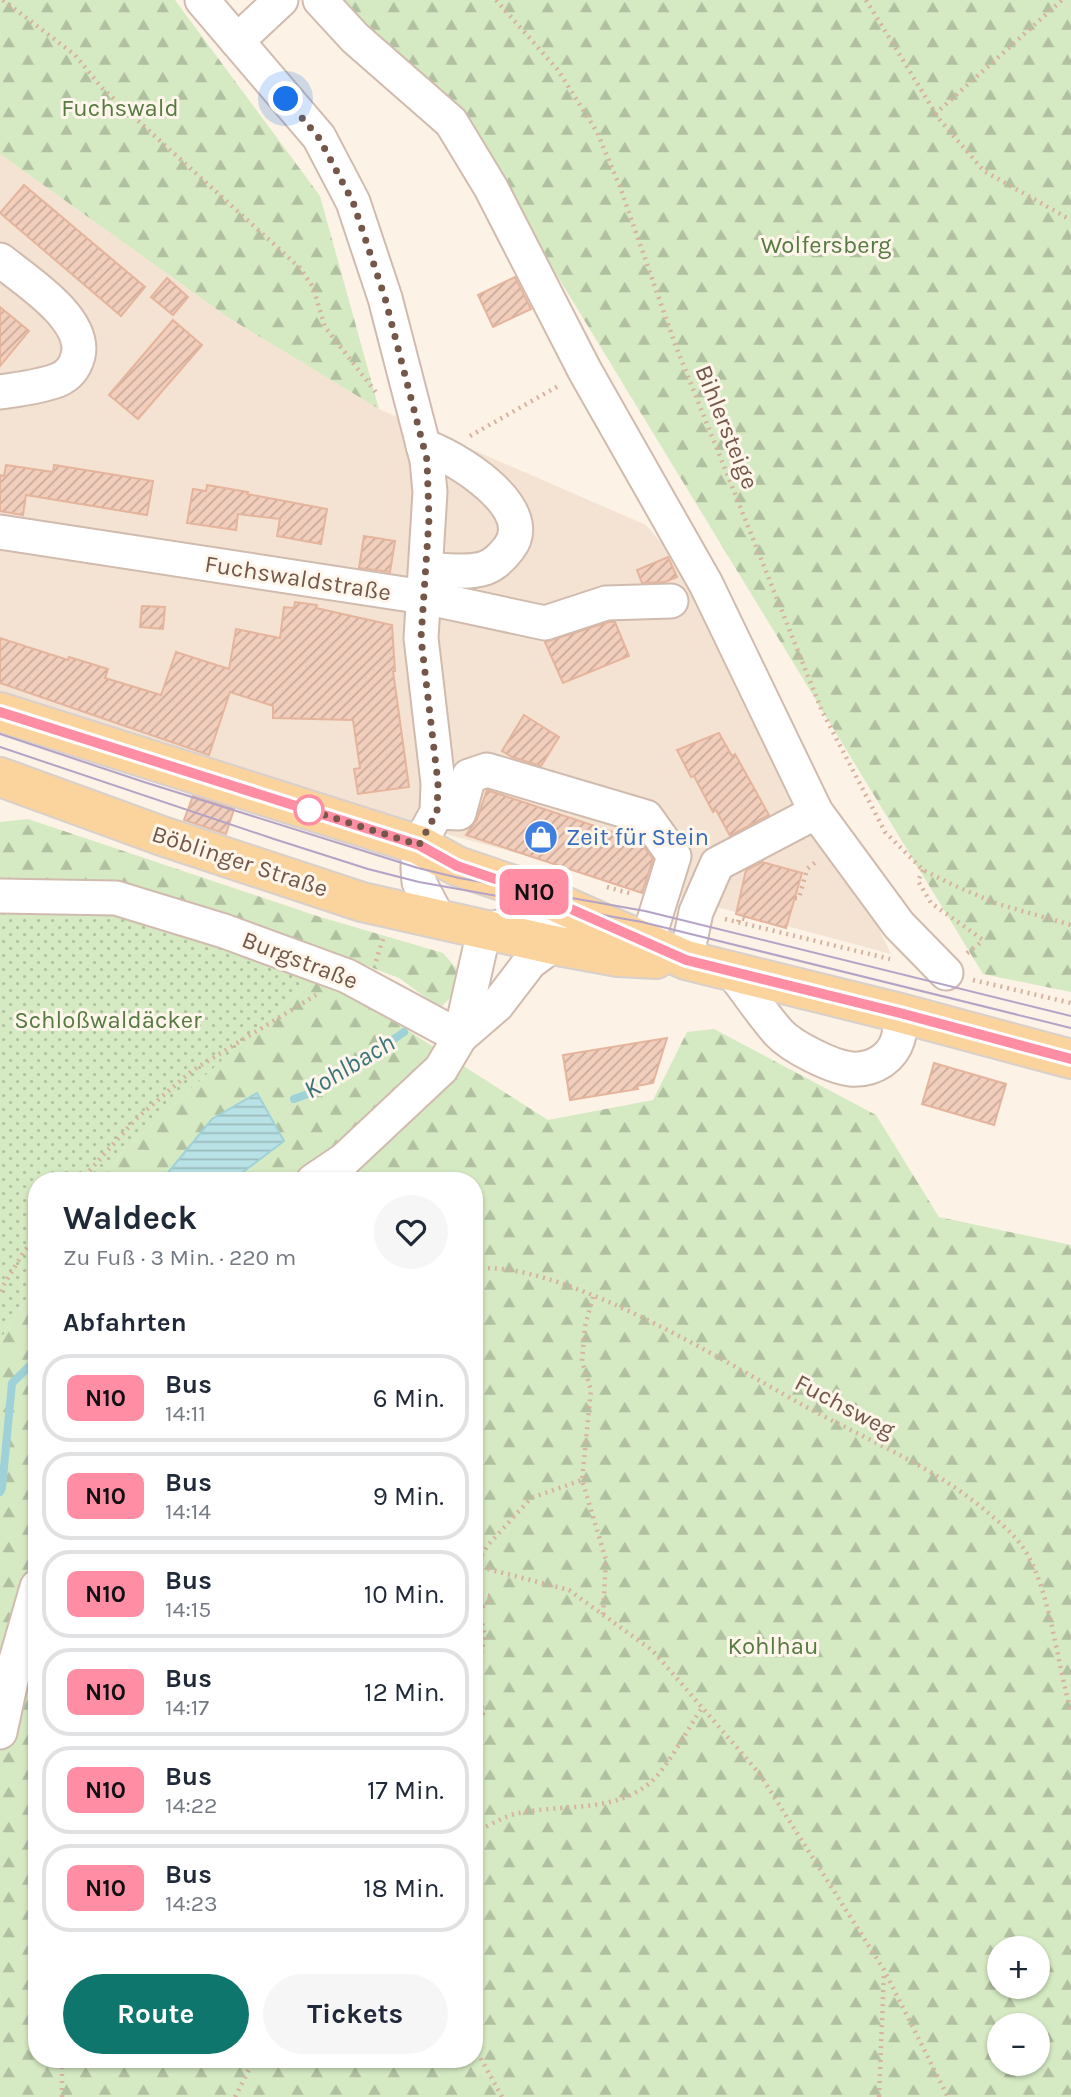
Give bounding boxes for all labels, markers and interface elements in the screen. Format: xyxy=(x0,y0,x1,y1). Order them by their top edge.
your location xyxy=(268,81,303,116)
park label: Fuchswald xyxy=(61,94,179,122)
park label: Wolfersberg xyxy=(761,231,892,259)
street label: Bihlersteige xyxy=(689,361,765,493)
street label: Fuchswaldstraße xyxy=(203,549,393,607)
unlabelled marker xyxy=(294,795,324,825)
shop icon: Zeit für Stein xyxy=(522,818,560,856)
street label: Böblinger Straße xyxy=(148,819,332,903)
place label: Zeit für Stein xyxy=(566,823,709,851)
line badge: N10 xyxy=(494,869,574,915)
text: N10 xyxy=(514,878,554,906)
street label: Burgstraße xyxy=(238,925,362,995)
park label: Schloßwaldäcker xyxy=(14,1006,202,1034)
water label: Kohlbach xyxy=(298,1027,400,1105)
button: heart xyxy=(374,1195,448,1269)
text: Waldeck xyxy=(63,1199,197,1237)
text: Zu Fuß · 3 Min. · 220 m xyxy=(63,1244,296,1271)
text: Abfahrten xyxy=(63,1307,187,1338)
street label: Fuchsweg xyxy=(790,1368,900,1444)
text: Bus xyxy=(165,1369,212,1400)
text: 6 Min. xyxy=(373,1383,444,1414)
text: N10 xyxy=(85,1384,126,1412)
text: 14:11 xyxy=(165,1400,206,1427)
text: Bus xyxy=(165,1467,212,1498)
text: 9 Min. xyxy=(373,1481,444,1512)
text: N10 xyxy=(85,1482,126,1510)
text: 14:14 xyxy=(165,1498,211,1525)
text: Bus xyxy=(165,1565,212,1596)
text: 10 Min. xyxy=(364,1579,444,1610)
text: N10 xyxy=(85,1580,126,1608)
text: 14:15 xyxy=(165,1596,211,1623)
park label: Kohlhau xyxy=(727,1632,819,1660)
text: Bus xyxy=(165,1663,212,1694)
text: 12 Min. xyxy=(364,1677,444,1708)
text: N10 xyxy=(85,1678,126,1706)
text: 14:17 xyxy=(165,1694,209,1721)
text: Bus xyxy=(165,1761,212,1792)
text: 17 Min. xyxy=(367,1775,444,1806)
text: N10 xyxy=(85,1776,126,1804)
text: 14:22 xyxy=(165,1792,217,1819)
text: Bus xyxy=(165,1859,212,1890)
text: 18 Min. xyxy=(363,1873,444,1904)
text: N10 xyxy=(85,1874,126,1902)
text: 14:23 xyxy=(165,1890,218,1917)
map controls xyxy=(987,1936,1050,2076)
button: + xyxy=(987,1936,1050,1999)
button: Route xyxy=(63,1974,249,2054)
button: Tickets xyxy=(263,1974,448,2054)
button: − xyxy=(987,2013,1050,2076)

